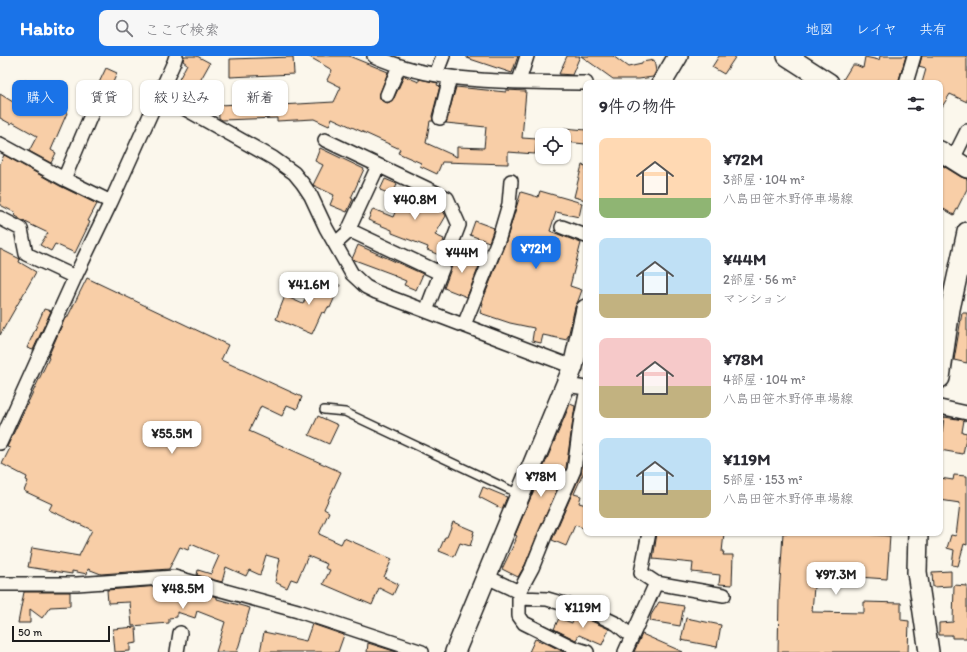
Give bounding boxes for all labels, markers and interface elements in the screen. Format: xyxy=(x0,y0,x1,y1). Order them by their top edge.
search box xyxy=(99,10,379,46)
text: Habito xyxy=(20,17,75,40)
icon: search xyxy=(113,17,135,39)
text: ここで検索 xyxy=(145,21,220,39)
text: 地図 xyxy=(806,21,834,38)
text: レイヤ xyxy=(856,21,897,38)
text: 共有 xyxy=(919,21,947,38)
chip: 購入 xyxy=(12,80,68,116)
chip: 賃貸 xyxy=(76,80,132,116)
chip: 絞り込み xyxy=(140,80,224,116)
chip: 新着 xyxy=(232,80,288,116)
icon: filters xyxy=(905,93,927,115)
text: 9件の物件 xyxy=(599,96,676,116)
map controls xyxy=(535,128,571,164)
button: locate xyxy=(535,128,571,164)
text: ¥72M xyxy=(723,149,763,169)
icon: home xyxy=(631,154,679,202)
text: 3部屋 · 104 m² xyxy=(723,172,805,187)
pin: ¥40.8M xyxy=(382,187,448,221)
text: 八島田笹木野停車場線 xyxy=(723,191,853,206)
text: ¥40.8M xyxy=(393,192,437,207)
pin: ¥72M xyxy=(512,236,560,270)
pin: ¥44M xyxy=(438,240,486,274)
text: ¥72M xyxy=(521,241,551,256)
text: ¥44M xyxy=(445,245,479,260)
text: ¥44M xyxy=(723,249,766,269)
icon: home xyxy=(631,254,679,302)
pin: ¥41.6M xyxy=(276,272,342,306)
text: 2部屋 · 56 m² xyxy=(723,272,796,287)
text: ¥41.6M xyxy=(288,277,330,292)
text: マンション xyxy=(723,291,787,306)
text: ¥78M xyxy=(723,349,764,369)
icon: home xyxy=(631,354,679,402)
text: 4部屋 · 104 m² xyxy=(723,372,806,387)
text: 八島田笹木野停車場線 xyxy=(723,391,853,406)
pin: ¥55.5M xyxy=(139,421,205,455)
text: ¥55.5M xyxy=(151,426,193,441)
text: ¥119M xyxy=(723,449,771,469)
icon: home xyxy=(631,454,679,502)
pin: ¥78M xyxy=(517,464,565,498)
text: ¥78M xyxy=(525,469,557,484)
text: 5部屋 · 153 m² xyxy=(723,472,803,487)
text: 八島田笹木野停車場線 xyxy=(723,491,853,506)
pin: ¥97.3M xyxy=(803,562,869,596)
text: ¥97.3M xyxy=(815,567,857,582)
pin: ¥48.5M xyxy=(150,576,216,610)
text: ¥48.5M xyxy=(162,581,204,596)
pin: ¥119M xyxy=(555,595,611,629)
text: ¥119M xyxy=(565,600,601,615)
scale bar xyxy=(12,624,110,643)
text: 50 m xyxy=(18,626,42,639)

